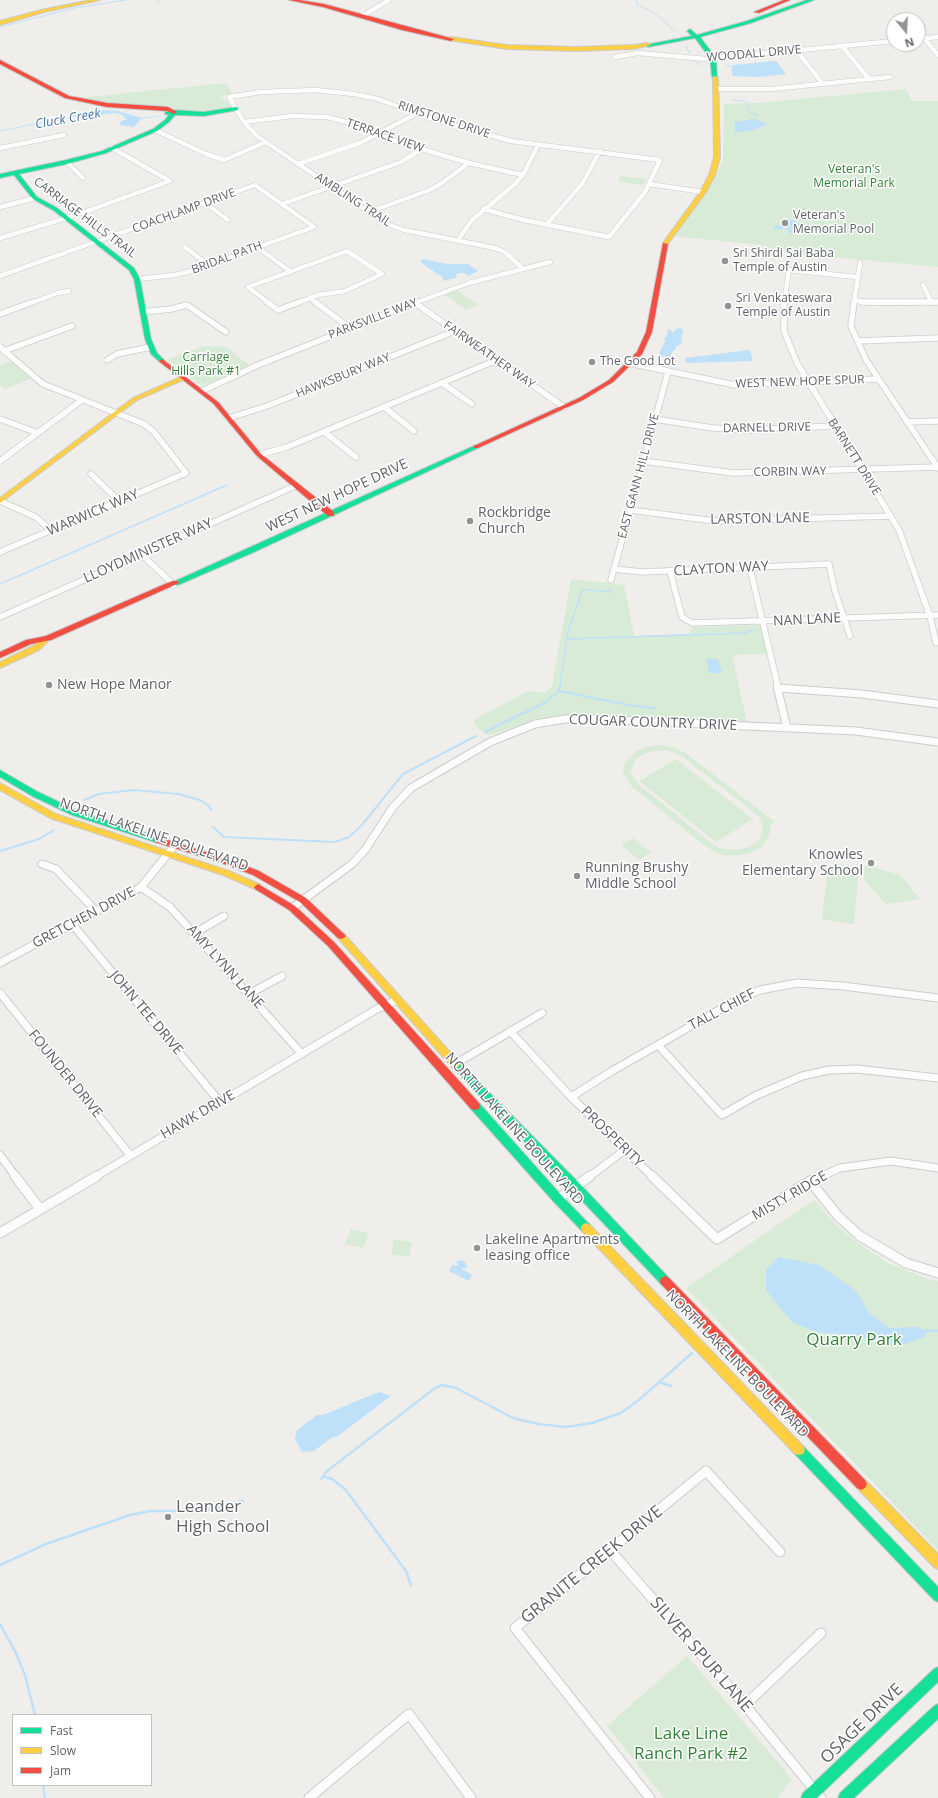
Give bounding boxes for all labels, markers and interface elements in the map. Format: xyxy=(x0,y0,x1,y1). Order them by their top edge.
north arrow xyxy=(886,12,926,52)
text: N xyxy=(903,34,916,51)
street label: WOODALL DRIVE xyxy=(706,43,802,65)
street label: RIMSTONE DRIVE xyxy=(396,98,492,142)
water label: Cluck Creek xyxy=(34,106,102,132)
street label: TERRACE VIEW xyxy=(344,116,426,156)
park label: Veteran's Memorial Park xyxy=(813,163,895,191)
street label: AMBLING TRAIL xyxy=(312,170,394,230)
street label: CARRIAGE HILLS TRAIL xyxy=(31,175,139,261)
street label: COACHLAMP DRIVE xyxy=(130,186,238,236)
place label: Veteran's Memorial Pool xyxy=(793,209,874,237)
marker: Veteran's Memorial Pool xyxy=(780,218,790,228)
street label: BRIDAL PATH xyxy=(190,239,264,277)
place label: Sri Shirdi Sai Baba Temple of Austin xyxy=(733,247,834,275)
marker: Sri Shirdi Sai Baba Temple of Austin xyxy=(720,256,730,266)
place label: Sri Venkateswara Temple of Austin xyxy=(736,292,832,320)
street label: PARKSVILLE WAY xyxy=(326,295,420,343)
marker: Sri Venkateswara Temple of Austin xyxy=(723,301,733,311)
street label: FAIRWEATHER WAY xyxy=(441,318,537,392)
street label: HAWKSBURY WAY xyxy=(294,350,392,402)
park label: Carriage Hills Park #1 xyxy=(171,351,241,379)
place label: The Good Lot xyxy=(600,355,675,369)
marker: The Good Lot xyxy=(587,357,597,367)
street label: WEST NEW HOPE SPUR xyxy=(735,373,865,391)
street label: EAST GANN HILL DRIVE xyxy=(615,412,663,540)
street label: BARNETT DRIVE xyxy=(825,416,883,498)
street label: DARNELL DRIVE xyxy=(723,420,811,436)
street label: WEST NEW HOPE DRIVE xyxy=(263,456,411,536)
street label: CORBIN WAY xyxy=(753,464,827,480)
street label: WARWICK WAY xyxy=(45,486,141,540)
place label: Rockbridge Church xyxy=(478,505,551,538)
street label: LARSTON LANE xyxy=(710,510,810,528)
street label: LLOYDMINISTER WAY xyxy=(81,515,215,587)
marker: Rockbridge Church xyxy=(465,516,475,526)
street label: CLAYTON WAY xyxy=(673,558,769,580)
street label: NAN LANE xyxy=(773,610,841,630)
place label: New Hope Manor xyxy=(57,677,172,693)
marker: New Hope Manor xyxy=(44,680,54,690)
street label: COUGAR COUNTRY DRIVE xyxy=(569,712,737,734)
street label: NORTH LAKELINE BOULEVARD xyxy=(57,795,251,875)
place label: Knowles Elementary School xyxy=(742,847,863,880)
marker: Knowles Elementary School xyxy=(866,858,876,868)
place label: Running Brushy Middle School xyxy=(585,860,688,892)
marker: Running Brushy Middle School xyxy=(572,871,582,881)
street label: GRETCHEN DRIVE xyxy=(30,884,138,952)
street label: AMY LYNN LANE xyxy=(183,922,267,1012)
street label: JOHN TEE DRIVE xyxy=(106,967,186,1059)
street label: TALL CHIEF xyxy=(686,985,758,1035)
street label: FOUNDER DRIVE xyxy=(25,1027,105,1121)
street label: NORTH LAKELINE BOULEVARD xyxy=(441,1050,587,1208)
street label: HAWK DRIVE xyxy=(158,1087,238,1143)
street label: PROSPERITY xyxy=(577,1103,647,1171)
street label: MISTY RIDGE xyxy=(749,1168,831,1224)
place label: Lakeline Apartments leasing office xyxy=(485,1232,619,1264)
marker: Lakeline Apartments leasing office xyxy=(472,1243,482,1253)
street label: NORTH LAKELINE BOULEVARD xyxy=(662,1287,812,1441)
park label: Quarry Park xyxy=(806,1330,902,1350)
place label: Leander High School xyxy=(176,1497,270,1537)
street label: GRANITE CREEK DRIVE xyxy=(517,1502,667,1628)
marker: Leander High School xyxy=(163,1512,173,1522)
street label: SILVER SPUR LANE xyxy=(645,1593,757,1717)
street label: OSAGE DRIVE xyxy=(817,1680,907,1768)
legend xyxy=(12,1714,152,1786)
text: Fast xyxy=(50,1722,73,1739)
park label: Lake Line Ranch Park #2 xyxy=(634,1724,748,1764)
text: Slow xyxy=(50,1742,76,1759)
text: Jam xyxy=(50,1762,71,1779)

